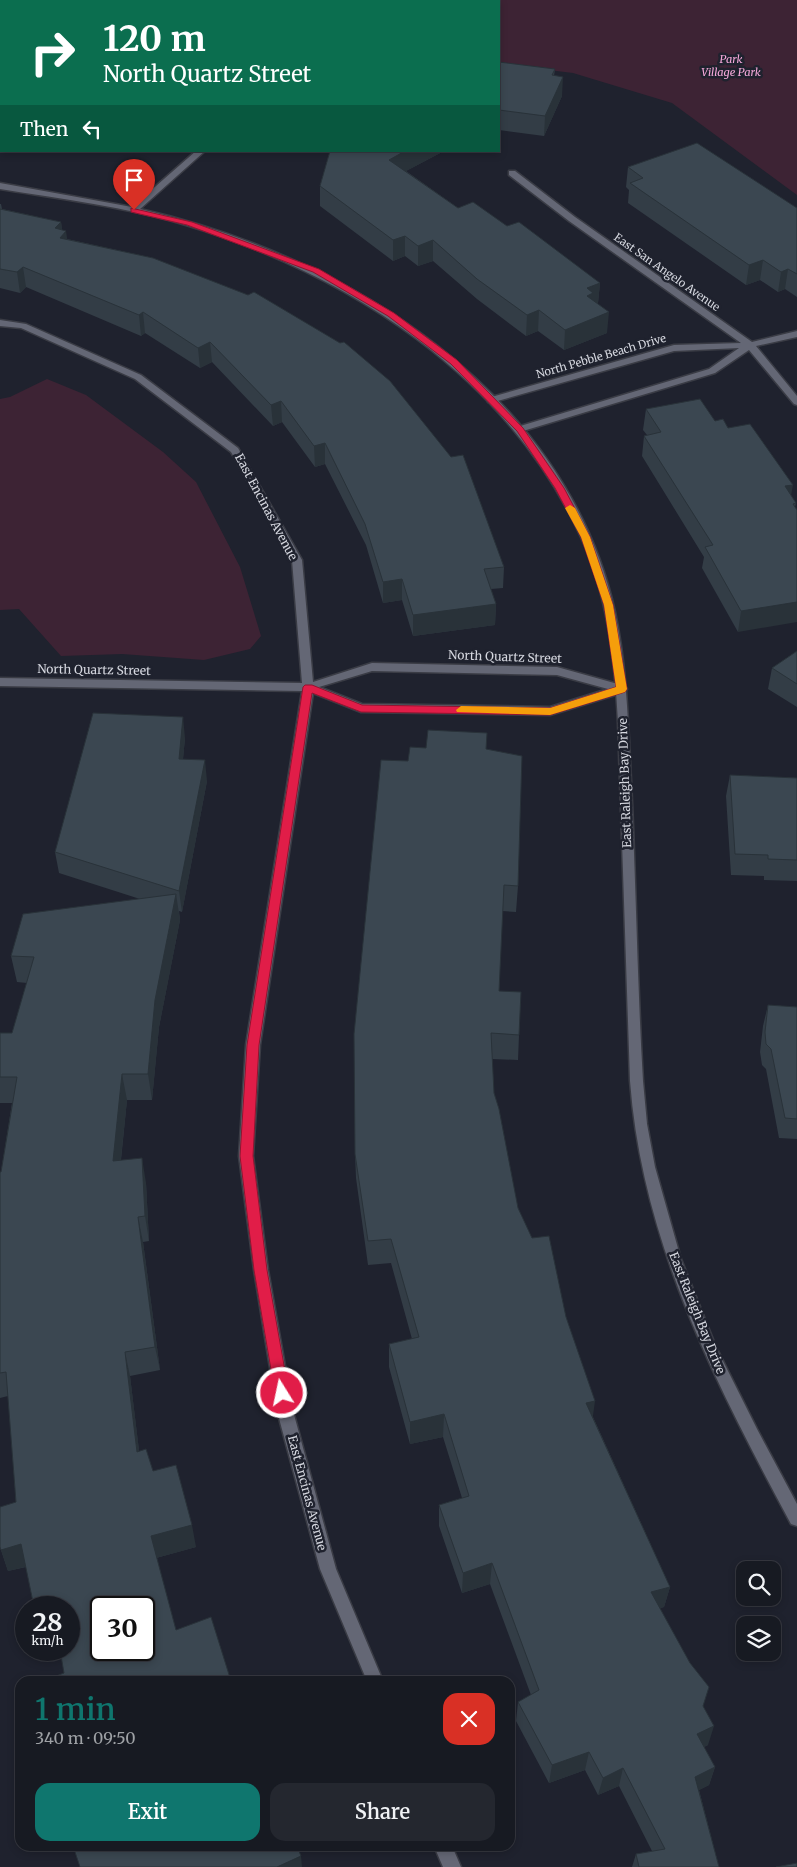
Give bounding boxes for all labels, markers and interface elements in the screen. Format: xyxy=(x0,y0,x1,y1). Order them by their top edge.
text: 120 m xyxy=(103,17,206,61)
icon: right xyxy=(20,20,85,85)
park label: Park Village Park xyxy=(701,52,761,79)
text: North Quartz Street xyxy=(103,60,311,88)
icon: left xyxy=(78,115,106,143)
text: Then xyxy=(20,117,68,141)
pin xyxy=(113,159,155,210)
icon: arrive xyxy=(120,166,148,194)
street label: East San Angelo Avenue xyxy=(611,230,723,314)
street label: North Pebble Beach Drive xyxy=(534,331,668,381)
street label: East Encinas Avenue xyxy=(232,451,301,563)
street label: North Quartz Street xyxy=(448,647,562,666)
street label: North Quartz Street xyxy=(37,661,151,678)
street label: East Raleigh Bay Drive xyxy=(615,718,634,848)
street label: East Raleigh Bay Drive xyxy=(666,1250,729,1376)
position arrow xyxy=(255,1366,307,1418)
street label: East Encinas Avenue xyxy=(285,1434,330,1552)
map controls xyxy=(736,1561,781,1661)
button: search xyxy=(736,1561,781,1606)
speed limit sign: 30 xyxy=(90,1596,155,1661)
text: 28 xyxy=(32,1606,63,1638)
button: layers xyxy=(736,1616,781,1661)
text: km/h xyxy=(32,1633,63,1648)
text: 1 min xyxy=(35,1690,116,1728)
button: close xyxy=(443,1693,495,1745)
text: 340 m · 09:50 xyxy=(35,1728,136,1748)
button: Exit xyxy=(35,1783,260,1841)
button: Share xyxy=(270,1783,495,1841)

